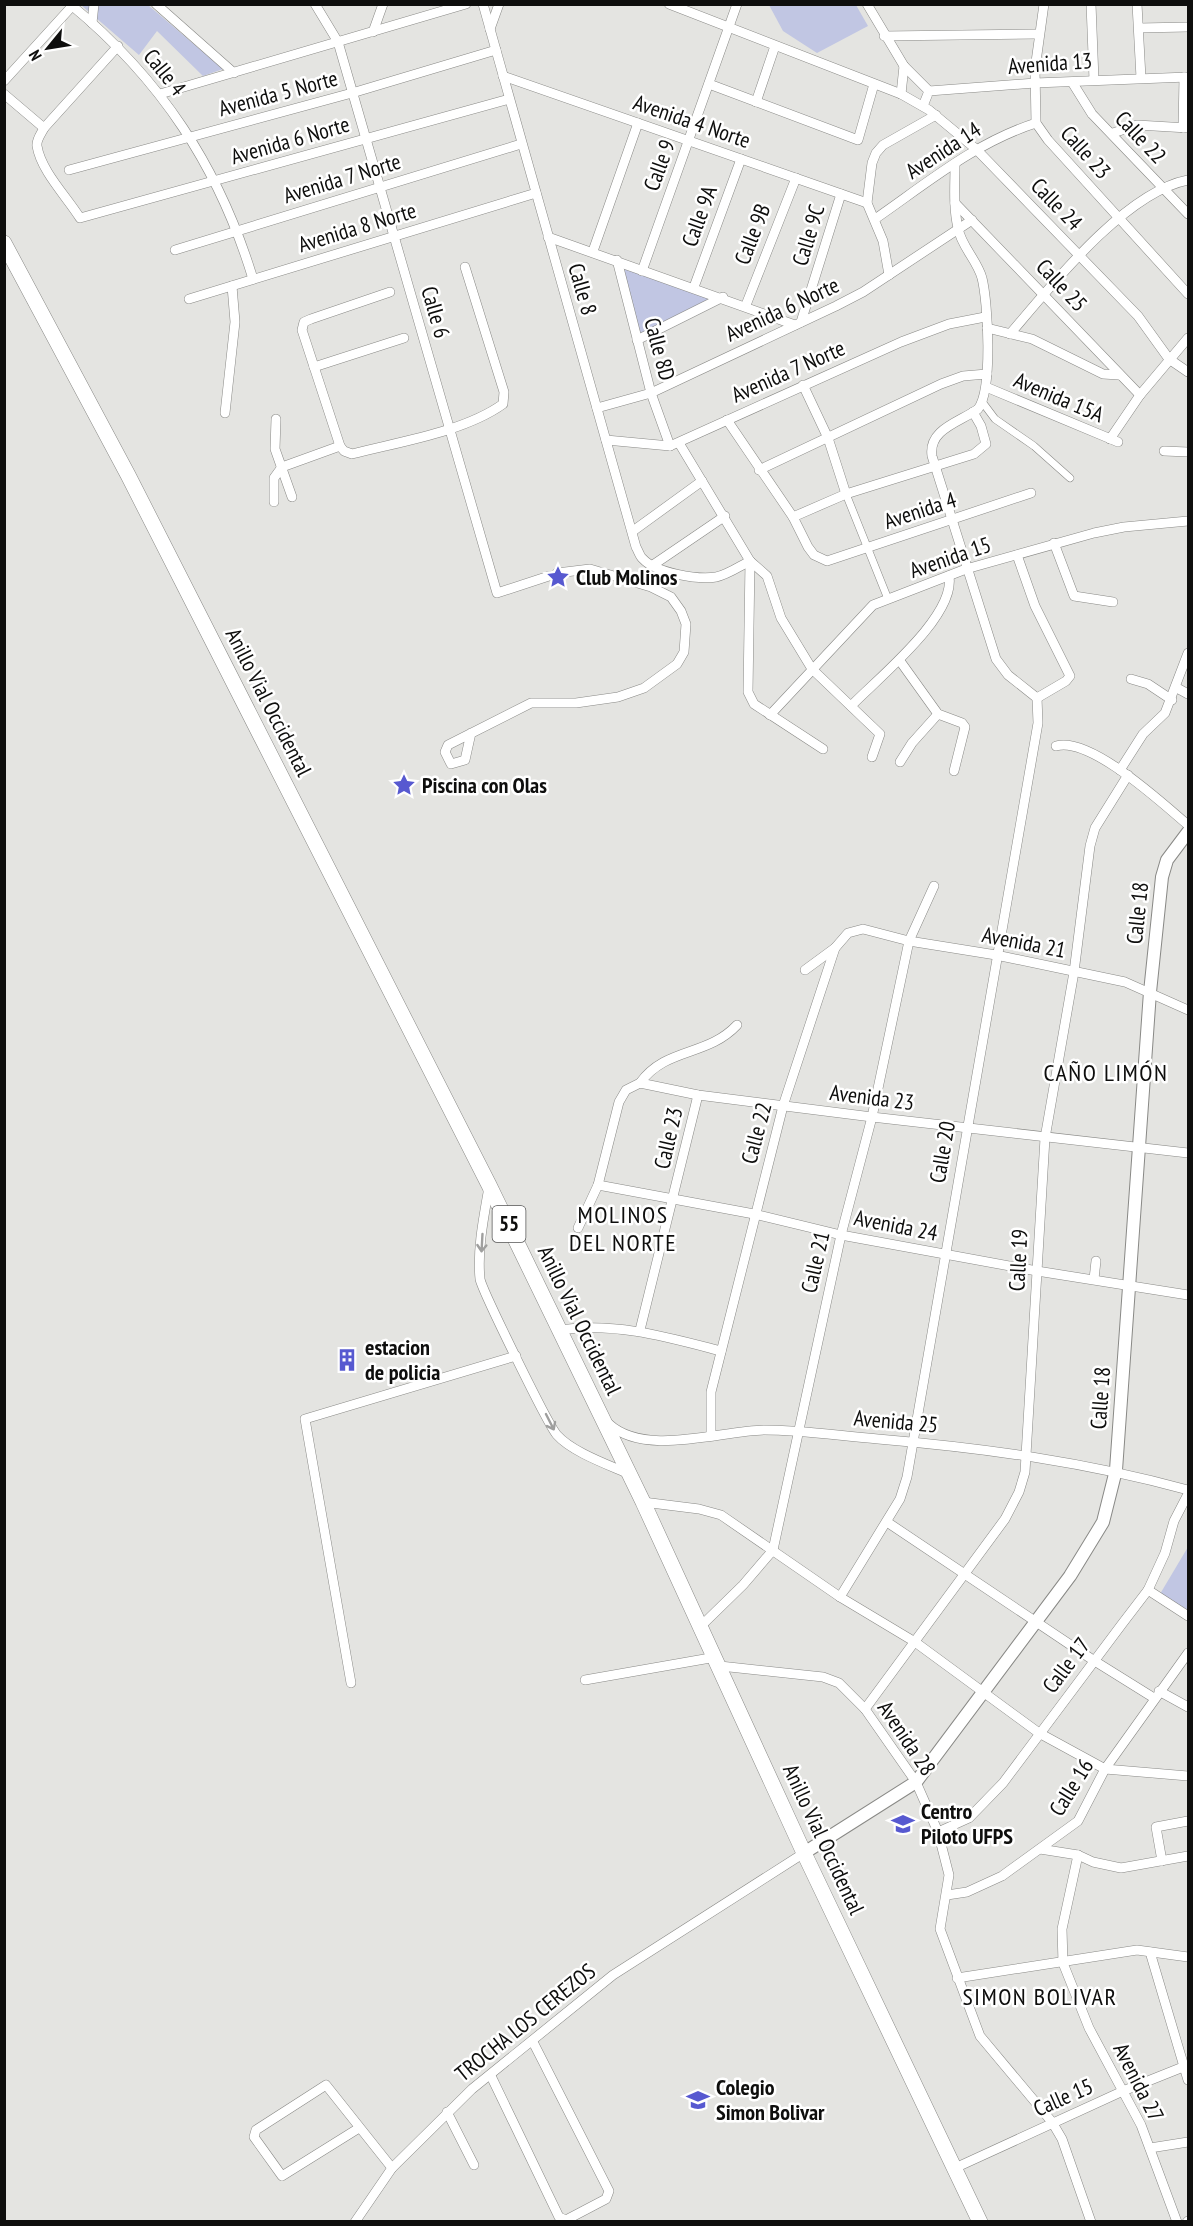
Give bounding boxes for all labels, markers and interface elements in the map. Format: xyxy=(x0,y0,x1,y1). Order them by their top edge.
north arrow xyxy=(18,18,78,78)
street label: Calle 4 xyxy=(138,43,192,101)
street label: Avenida 13 xyxy=(1007,46,1093,80)
text: N xyxy=(24,47,46,64)
street label: Avenida 5 Norte xyxy=(215,64,341,122)
street label: Avenida 4 Norte xyxy=(630,88,754,154)
street label: Calle 22 xyxy=(1109,105,1173,169)
street label: Avenida 6 Norte xyxy=(227,110,353,170)
street label: Avenida 14 xyxy=(900,115,986,185)
street label: Calle 23 xyxy=(1055,119,1117,185)
street label: Calle 9 xyxy=(637,136,681,194)
street label: Avenida 7 Norte xyxy=(280,147,404,209)
street label: Calle 24 xyxy=(1025,172,1089,236)
street label: Calle 9A xyxy=(675,181,723,250)
street label: Avenida 8 Norte xyxy=(294,196,420,258)
street label: Calle 9B xyxy=(728,200,776,268)
street label: Calle 9C xyxy=(785,201,831,269)
street label: Calle 25 xyxy=(1030,253,1094,317)
street label: Calle 8 xyxy=(562,260,604,318)
street label: Avenida 6 Norte xyxy=(721,270,843,348)
street label: Calle 6 xyxy=(415,283,457,341)
street label: Calle 8D xyxy=(638,314,682,384)
street label: Avenida 7 Norte xyxy=(727,334,849,408)
street label: Avenida 15A xyxy=(1010,366,1109,429)
street label: Avenida 4 xyxy=(880,485,960,535)
street label: Avenida 15 xyxy=(905,530,995,584)
place label: Club Molinos xyxy=(576,563,678,591)
place icon: Club Molinos xyxy=(545,564,571,590)
street label: Anillo Vial Occidental xyxy=(220,623,319,782)
place label: Piscina con Olas xyxy=(422,771,547,799)
place icon: Piscina con Olas xyxy=(391,772,417,798)
street label: Calle 18 xyxy=(1120,881,1154,945)
street label: Avenida 21 xyxy=(980,920,1068,964)
district label: CAÑO LIMÓN xyxy=(1044,1057,1168,1088)
street label: Avenida 23 xyxy=(828,1078,916,1116)
street label: Calle 22 xyxy=(734,1099,778,1167)
street label: Calle 23 xyxy=(647,1104,689,1172)
street label: Calle 20 xyxy=(923,1119,961,1185)
district label: MOLINOS DEL NORTE xyxy=(569,1199,677,1258)
street label: Avenida 24 xyxy=(852,1203,940,1247)
road number: 55 xyxy=(492,1206,526,1242)
street label: Calle 21 xyxy=(794,1228,836,1296)
street label: Calle 19 xyxy=(1002,1228,1034,1292)
one-way arrow xyxy=(477,1233,488,1253)
street label: Anillo Vial Occidental xyxy=(532,1241,629,1400)
place label: estacion de policia xyxy=(365,1333,440,1386)
building icon: estacion de policia xyxy=(334,1347,360,1373)
street label: Calle 18 xyxy=(1084,1366,1116,1430)
street label: Avenida 25 xyxy=(853,1403,939,1439)
one-way arrow xyxy=(545,1412,556,1430)
street label: Calle 17 xyxy=(1036,1632,1096,1698)
street label: Avenida 28 xyxy=(872,1695,942,1781)
street label: Calle 16 xyxy=(1043,1753,1099,1821)
street label: Anillo Vial Occidental xyxy=(777,1759,871,1919)
place label: Centro Piloto UFPS xyxy=(921,1797,1013,1850)
school or university icon: Centro Piloto UFPS xyxy=(890,1811,916,1837)
street label: TROCHA LOS CEREZOS xyxy=(449,1957,601,2087)
district label: SIMON BOLIVAR xyxy=(963,1981,1117,2012)
street label: Avenida 27 xyxy=(1107,2038,1171,2126)
street label: Calle 15 xyxy=(1029,2072,1097,2122)
place label: Colegio Simon Bolivar xyxy=(716,2073,825,2126)
school or university icon: Colegio Simon Bolivar xyxy=(685,2087,711,2113)

